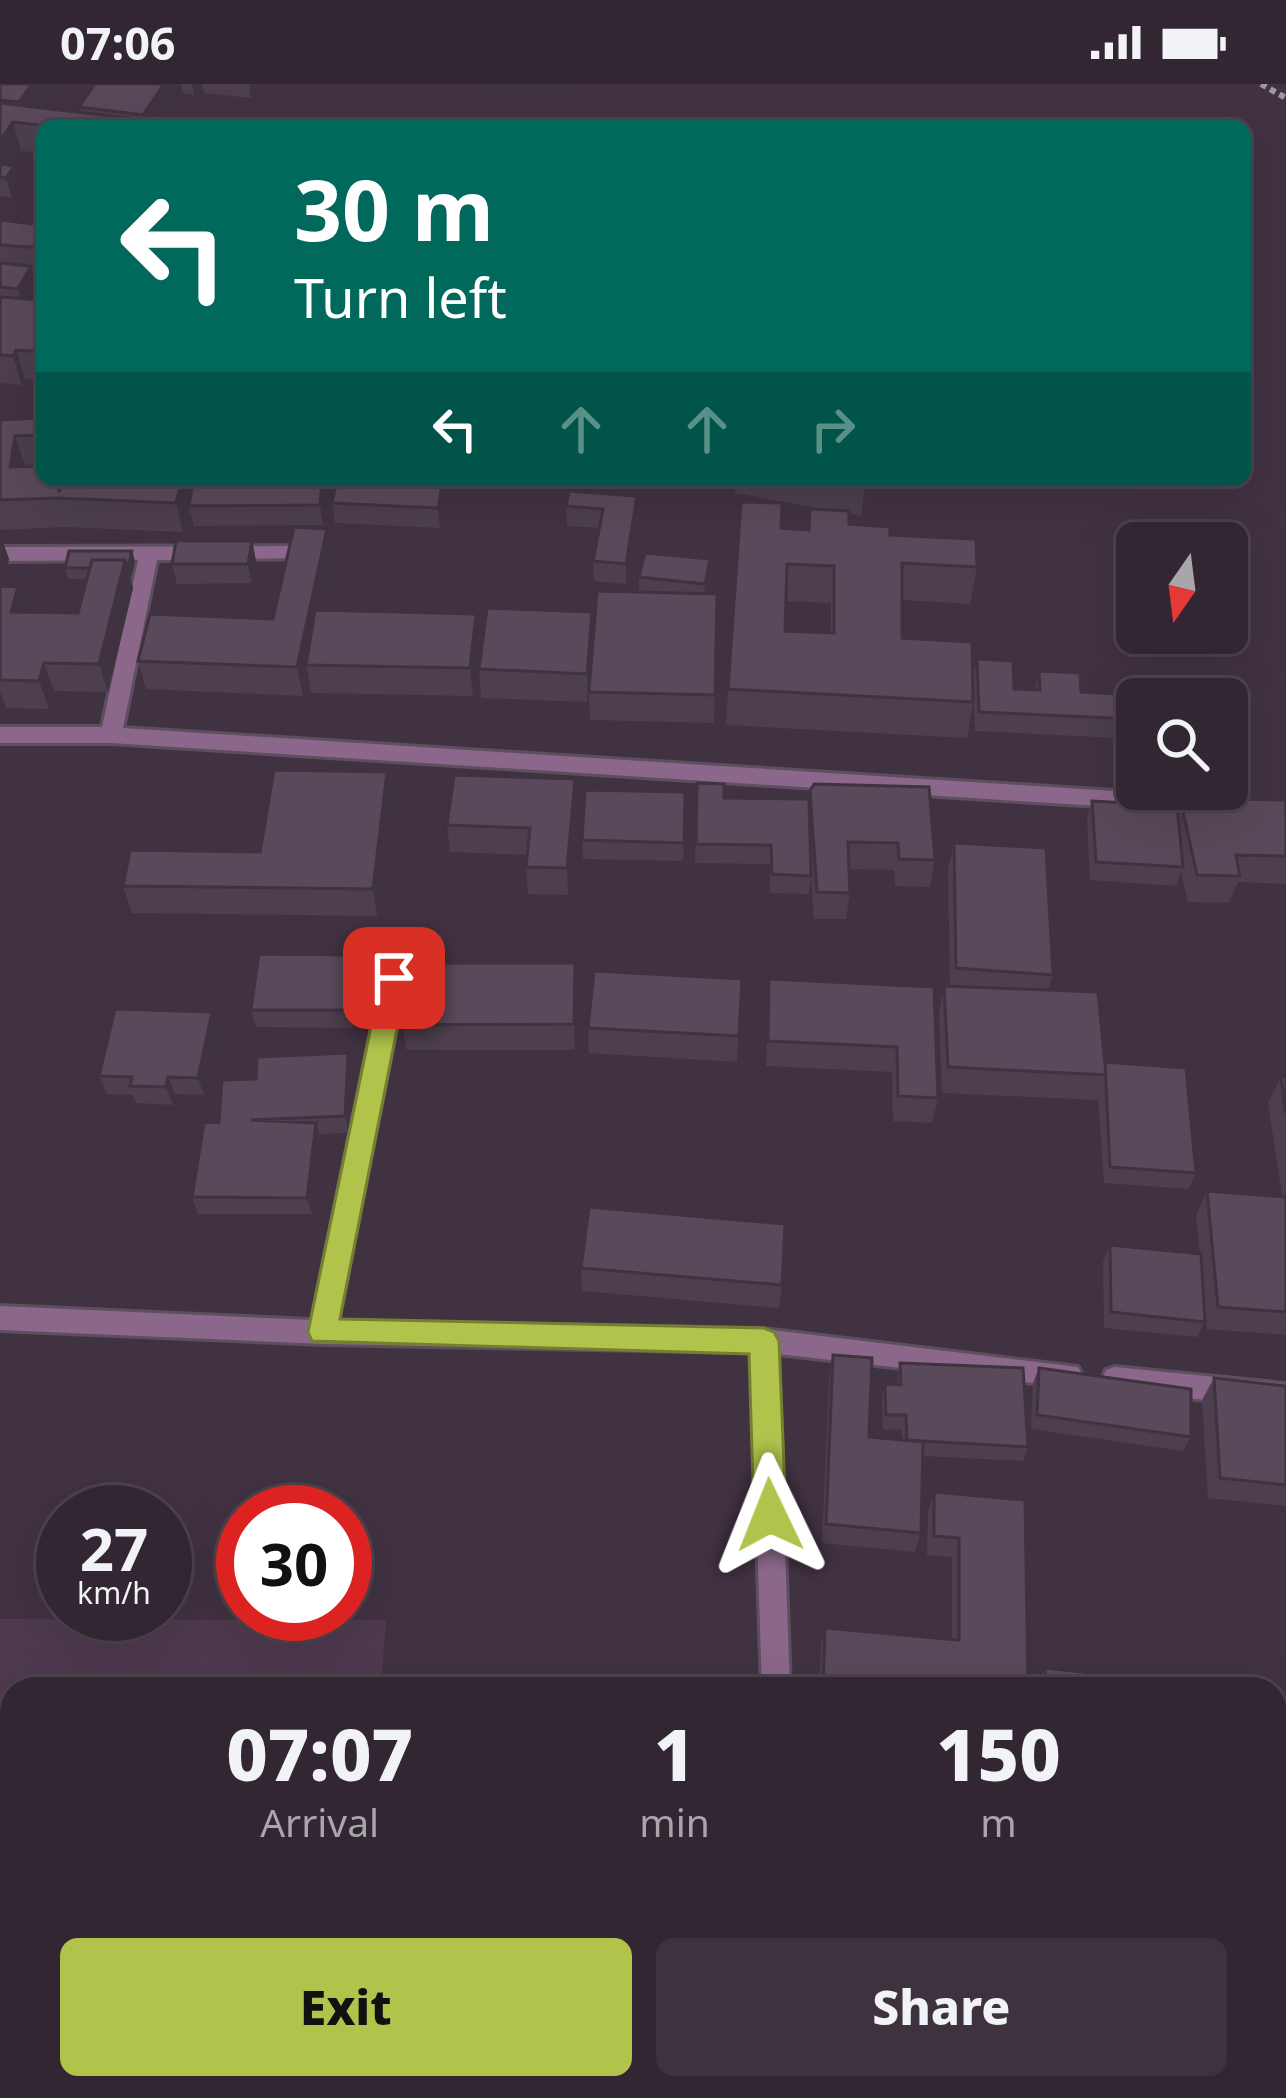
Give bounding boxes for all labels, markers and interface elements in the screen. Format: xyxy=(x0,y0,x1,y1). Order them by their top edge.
text: 07:06 xyxy=(60,12,176,73)
text: 30 m xyxy=(294,151,494,266)
icon: left xyxy=(96,168,252,324)
text: Turn left xyxy=(294,260,507,334)
icon: left xyxy=(422,396,488,462)
icon: ahead xyxy=(548,396,614,462)
icon: ahead xyxy=(674,396,740,462)
icon: right xyxy=(800,396,866,462)
north arrow xyxy=(1116,522,1248,654)
map controls xyxy=(1116,522,1248,810)
button: search xyxy=(1116,678,1248,810)
pin xyxy=(343,927,445,1029)
icon: arrive xyxy=(361,945,427,1011)
position arrow xyxy=(707,1452,833,1578)
speed limit sign: 30 xyxy=(216,1485,372,1641)
text: 27 xyxy=(80,1507,148,1589)
text: km/h xyxy=(77,1572,151,1613)
text: 07:07 xyxy=(226,1704,413,1802)
text: 1 xyxy=(654,1704,695,1802)
text: 150 xyxy=(936,1704,1061,1802)
text: Arrival xyxy=(260,1795,379,1848)
text: min xyxy=(639,1795,710,1848)
text: m xyxy=(980,1795,1017,1848)
button: Exit xyxy=(60,1938,632,2076)
button: Share xyxy=(656,1938,1227,2076)

